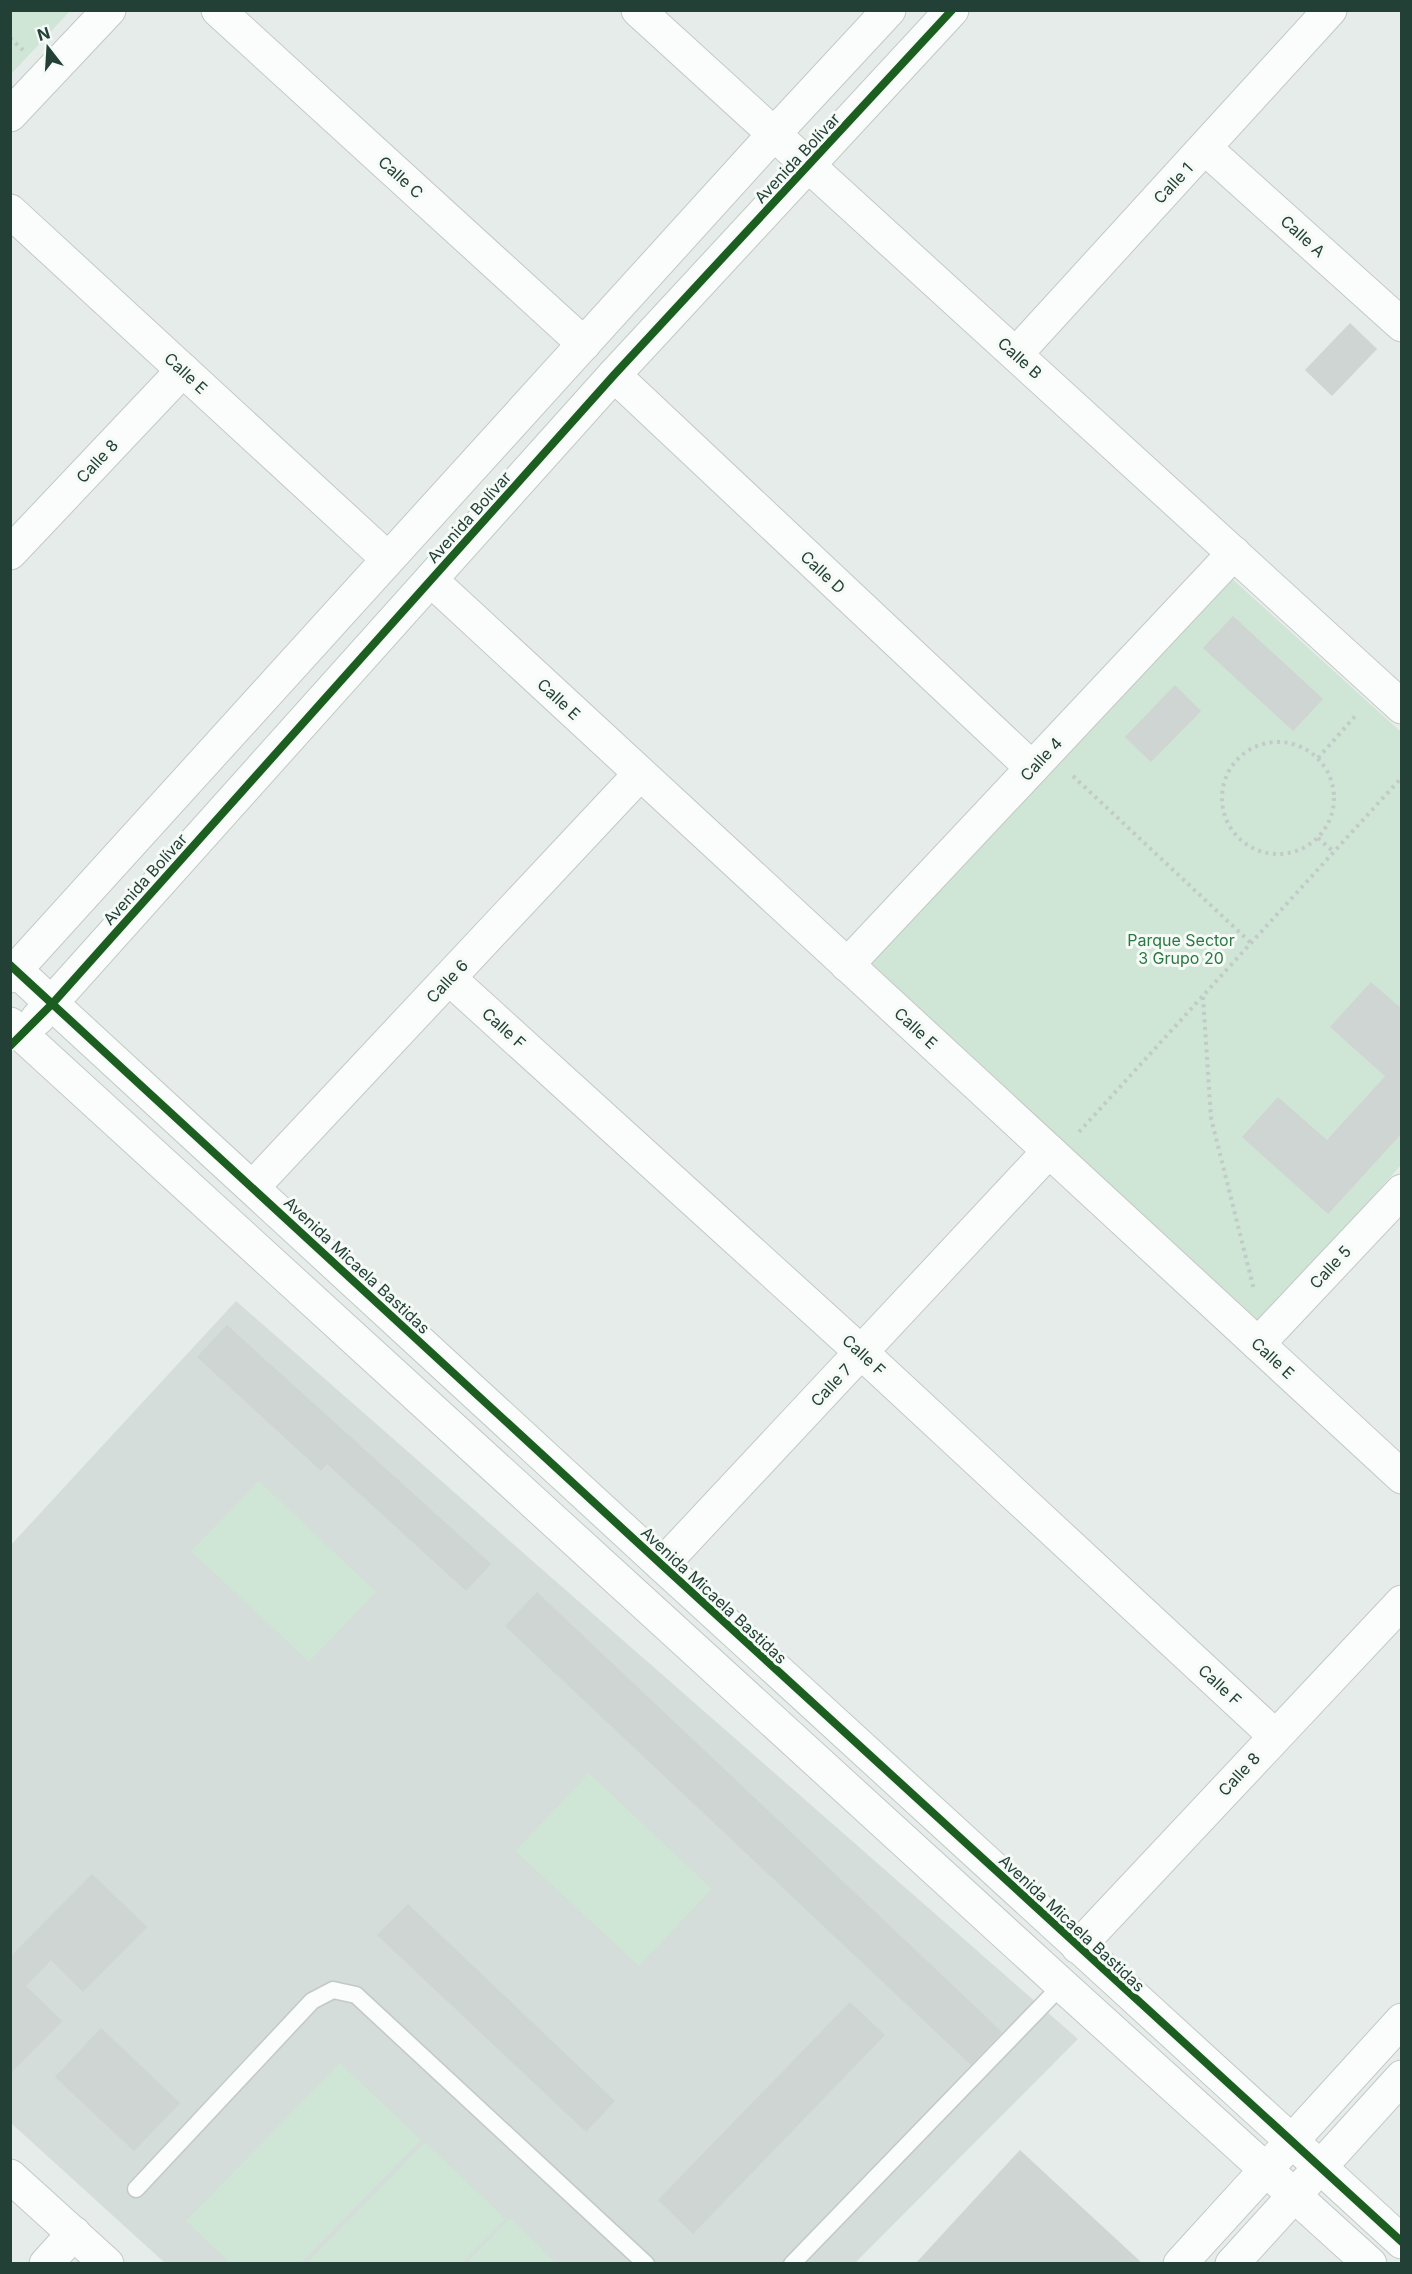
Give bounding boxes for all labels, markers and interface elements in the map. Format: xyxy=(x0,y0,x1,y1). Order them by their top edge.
north arrow xyxy=(18,18,78,78)
text: N xyxy=(35,22,52,45)
street label: Avenida Bolívar xyxy=(750,109,844,207)
street label: Calle C xyxy=(374,152,428,202)
street label: Calle 1 xyxy=(1149,158,1197,208)
street label: Calle A xyxy=(1277,211,1329,261)
street label: Calle B xyxy=(994,333,1046,383)
street label: Calle E xyxy=(160,348,212,398)
street label: Calle 8 xyxy=(72,435,122,487)
street label: Avenida Bolívar xyxy=(423,467,515,567)
street label: Calle D xyxy=(797,546,849,598)
street label: Calle E xyxy=(533,674,585,724)
street label: Calle 4 xyxy=(1016,733,1066,785)
street label: Avenida Bolívar xyxy=(99,829,191,929)
park label: Parque Sector 3 Grupo 20 xyxy=(1127,930,1235,968)
street label: Calle 6 xyxy=(422,955,472,1007)
street label: Calle F xyxy=(478,1003,530,1053)
street label: Calle E xyxy=(890,1003,942,1053)
street label: Avenida Micaela Bastidas xyxy=(280,1192,434,1338)
street label: Calle 5 xyxy=(1305,1241,1355,1293)
street label: Calle F xyxy=(838,1330,890,1380)
street label: Calle E xyxy=(1247,1333,1299,1383)
street label: Calle 7 xyxy=(806,1359,856,1411)
street label: Avenida Micaela Bastidas xyxy=(637,1522,791,1668)
street label: Calle F xyxy=(1194,1660,1246,1710)
street label: Calle 8 xyxy=(1214,1748,1264,1800)
street label: Avenida Micaela Bastidas xyxy=(995,1850,1149,1996)

